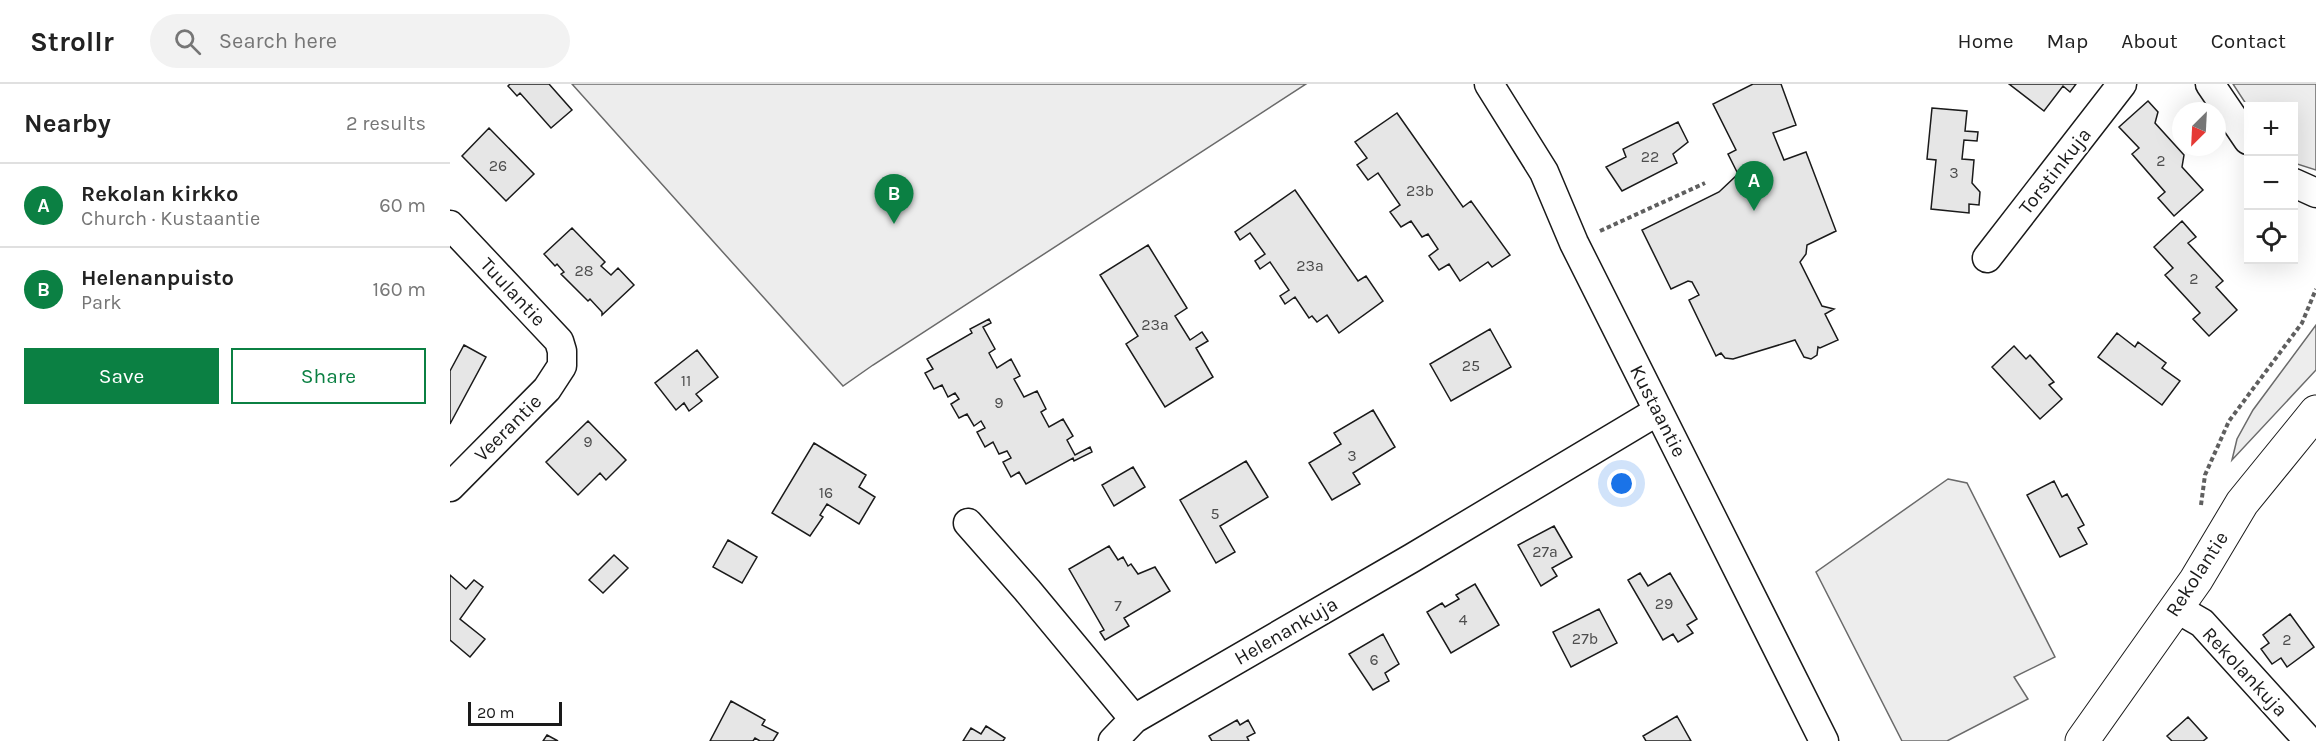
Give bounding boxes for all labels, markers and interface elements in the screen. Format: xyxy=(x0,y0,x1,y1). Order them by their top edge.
search box xyxy=(150,14,570,68)
text: Strollr xyxy=(30,25,114,58)
icon: search xyxy=(171,25,204,58)
text: Search here xyxy=(219,28,337,54)
text: Home xyxy=(1958,29,2014,53)
text: Map xyxy=(2047,29,2088,53)
text: About xyxy=(2121,29,2178,53)
text: Contact xyxy=(2211,29,2286,53)
north arrow xyxy=(2172,102,2226,156)
map controls xyxy=(2244,102,2298,264)
button: + xyxy=(2244,102,2298,156)
text: Nearby xyxy=(24,108,111,139)
text: 2 results xyxy=(346,112,426,135)
street label: Torstinkuja xyxy=(2014,123,2096,219)
house number: 22 xyxy=(1641,147,1659,166)
house number: 2 xyxy=(2156,151,2166,170)
house number: 26 xyxy=(489,156,507,175)
button: − xyxy=(2244,156,2298,210)
pin: A xyxy=(1734,162,1774,211)
house number: 3 xyxy=(1949,163,1959,182)
pin: B xyxy=(874,174,914,224)
text: Rekolan kirkko xyxy=(81,181,238,207)
house number: 23b xyxy=(1406,181,1434,200)
text: A xyxy=(37,194,50,217)
text: 60 m xyxy=(379,194,426,217)
text: Church · Kustaantie xyxy=(81,207,260,230)
button: locate xyxy=(2244,210,2298,264)
street label: Tuulantie xyxy=(476,253,550,331)
house number: 23a xyxy=(1296,256,1324,275)
house number: 28 xyxy=(574,261,594,280)
text: Helenanpuisto xyxy=(81,265,234,291)
house number: 2 xyxy=(2189,269,2199,288)
text: B xyxy=(37,278,50,301)
text: 160 m xyxy=(373,278,426,301)
text: Park xyxy=(81,291,122,314)
house number: 23a xyxy=(1141,315,1169,334)
button: Save xyxy=(24,348,219,404)
button: Share xyxy=(231,348,426,404)
house number: 25 xyxy=(1462,356,1480,375)
street label: Kustaantie xyxy=(1625,361,1691,461)
house number: 11 xyxy=(681,371,691,390)
street label: Veerantie xyxy=(470,390,546,466)
house number: 9 xyxy=(994,393,1004,412)
house number: 9 xyxy=(583,432,593,451)
house number: 3 xyxy=(1347,446,1357,465)
your location xyxy=(1607,469,1636,498)
house number: 16 xyxy=(819,483,833,502)
house number: 5 xyxy=(1210,504,1220,523)
street label: Rekolantie xyxy=(2161,527,2233,621)
house number: 27a xyxy=(1532,542,1558,561)
street label: Helenankuja xyxy=(1230,592,1342,670)
house number: 29 xyxy=(1655,594,1673,613)
house number: 7 xyxy=(1114,596,1122,615)
house number: 4 xyxy=(1459,610,1468,629)
street label: Rekolankuja xyxy=(2198,622,2292,722)
house number: 27b xyxy=(1572,629,1598,648)
house number: 2 xyxy=(2282,630,2292,649)
house number: 6 xyxy=(1369,650,1379,669)
scale bar xyxy=(468,699,562,726)
text: 20 m xyxy=(477,703,515,722)

